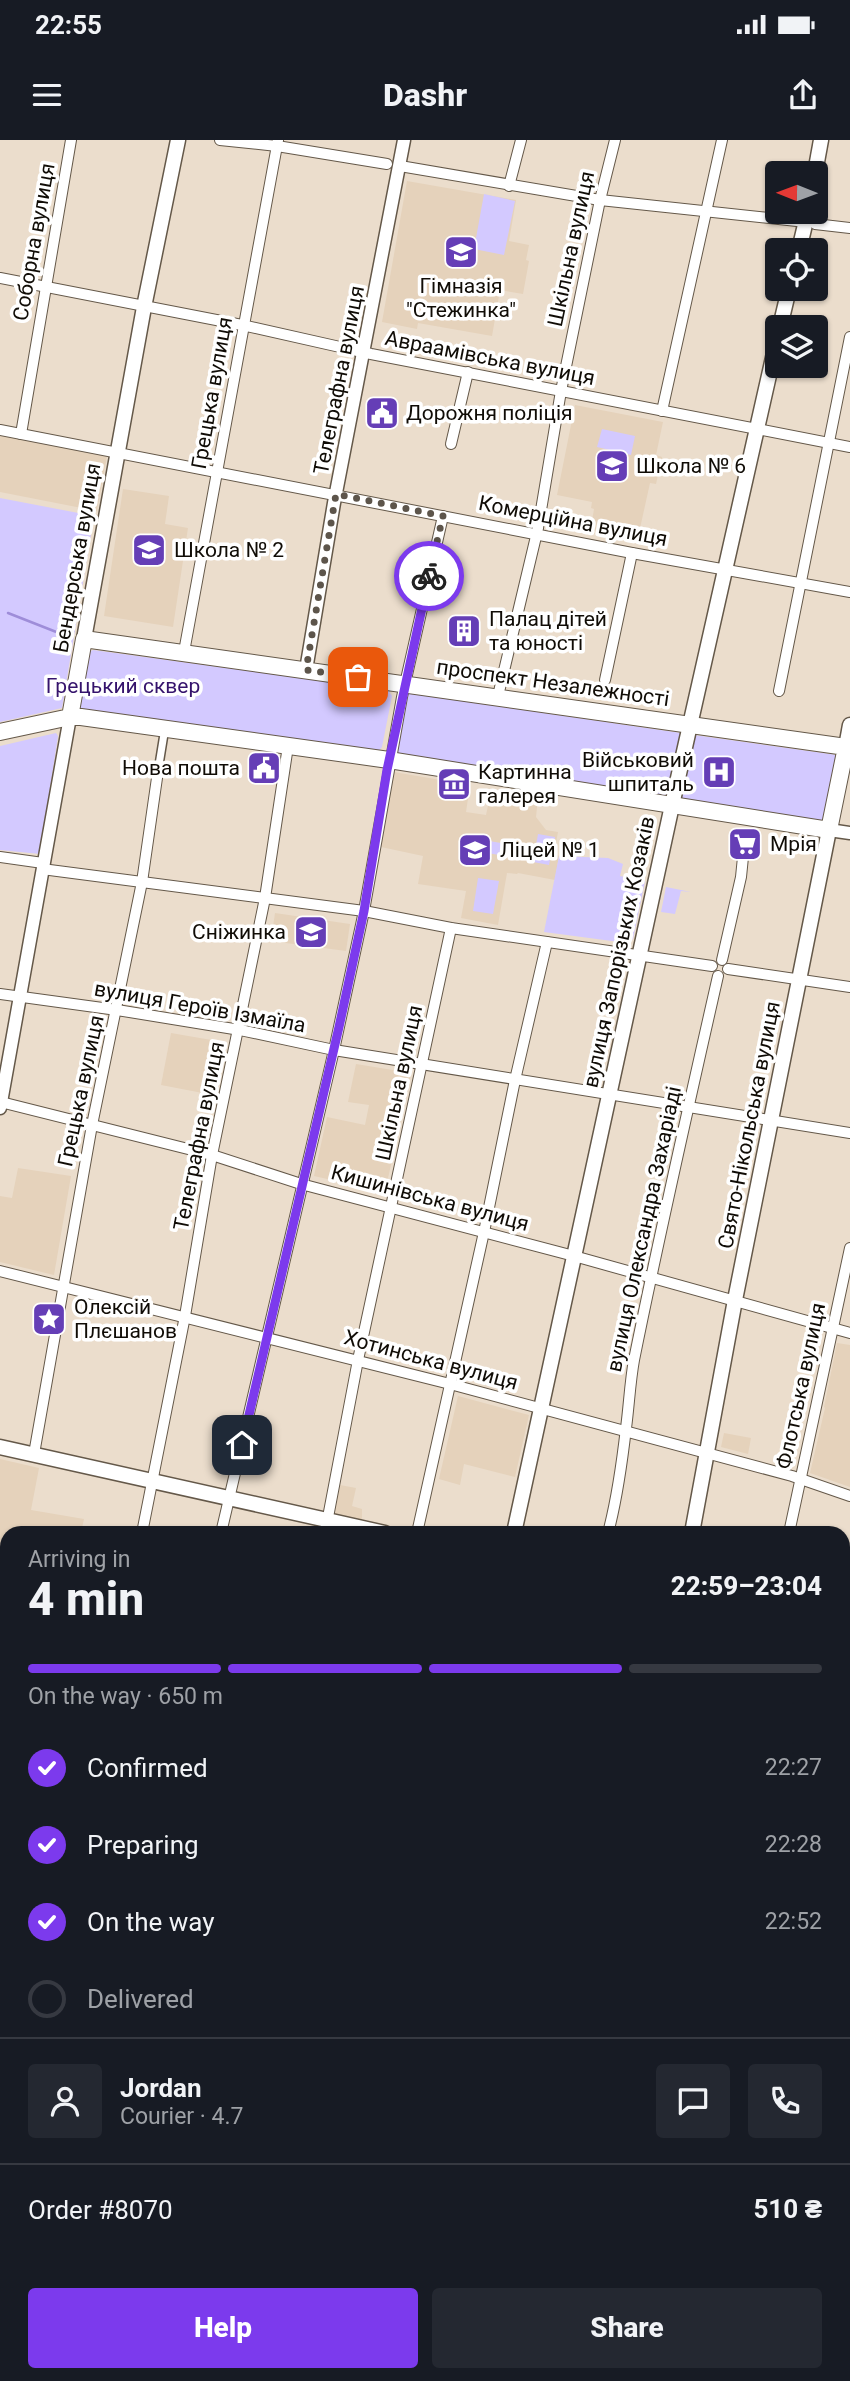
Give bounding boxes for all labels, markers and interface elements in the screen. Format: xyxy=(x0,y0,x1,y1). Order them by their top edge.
text: 22:55 xyxy=(35,10,102,40)
icon: menu xyxy=(28,76,66,114)
text: Dashr xyxy=(383,76,467,114)
icon: share xyxy=(784,76,822,114)
street label: Соборна вулиця xyxy=(8,161,60,323)
north arrow xyxy=(765,161,828,224)
map controls xyxy=(765,161,828,378)
street label: Шкільна вулиця xyxy=(543,169,599,329)
school or university icon: Гімназія "Стежинка" xyxy=(442,233,480,271)
button: locate xyxy=(765,238,828,301)
place label: Гімназія "Стежинка" xyxy=(406,274,516,322)
street label: Телеграфна вулиця xyxy=(309,284,369,476)
street label: Грецька вулиця xyxy=(187,315,237,471)
button: layers xyxy=(765,315,828,378)
street label: Авраамівська вулиця xyxy=(383,326,597,390)
public building icon: Дорожня поліція xyxy=(363,394,401,432)
place label: Дорожня поліція xyxy=(406,401,573,425)
school or university icon: Школа № 6 xyxy=(593,447,631,485)
place label: Школа № 6 xyxy=(636,454,746,478)
street label: Бендерська вулиця xyxy=(48,461,106,655)
street label: Комерційна вулиця xyxy=(477,491,669,551)
school or university icon: Школа № 2 xyxy=(130,531,168,569)
place label: Школа № 2 xyxy=(174,538,284,562)
courier xyxy=(394,541,464,611)
icon: bike xyxy=(410,557,448,595)
place label: Палац дітей та юності xyxy=(489,607,607,655)
building icon: Палац дітей та юності xyxy=(445,612,483,650)
pin xyxy=(328,647,388,707)
street label: проспект Незалежності xyxy=(435,655,671,711)
icon: bag xyxy=(339,658,377,696)
park label: Грецький сквер xyxy=(46,674,200,698)
place label: Військовий шпиталь xyxy=(582,748,694,796)
public building icon: Нова пошта xyxy=(245,749,283,787)
hospital icon: Військовий шпиталь xyxy=(700,753,738,791)
place label: Нова пошта xyxy=(122,756,240,780)
place label: Картинна галерея xyxy=(478,760,572,808)
museum icon: Картинна галерея xyxy=(435,765,473,803)
street label: вулиця Запорізьких Козаків xyxy=(578,814,660,1090)
supermarket icon: Мрія xyxy=(726,825,764,863)
school or university icon: Ліцей № 1 xyxy=(456,831,494,869)
place label: Мрія xyxy=(770,832,817,856)
place label: Ліцей № 1 xyxy=(500,838,600,862)
school or university icon: Сніжинка xyxy=(292,913,330,951)
place label: Сніжинка xyxy=(192,920,286,944)
street label: вулиця Героїв Ізмаїла xyxy=(92,977,308,1037)
street label: Свято-Нікольська вулиця xyxy=(713,999,785,1251)
street label: Шкільна вулиця xyxy=(371,1003,427,1163)
street label: Грецька вулиця xyxy=(53,1013,109,1169)
street label: Телеграфна вулиця xyxy=(169,1040,229,1232)
street label: вулиця Олександра Захаріаді xyxy=(602,1084,686,1374)
street label: Кишинівська вулиця xyxy=(328,1160,532,1236)
place label: Олексій Плєшанов xyxy=(74,1295,177,1343)
place icon: Олексій Плєшанов xyxy=(30,1300,68,1338)
street label: Флотська вулиця xyxy=(772,1301,830,1471)
street label: Хотинська вулиця xyxy=(341,1325,521,1395)
pin xyxy=(212,1415,272,1475)
icon: home xyxy=(223,1426,261,1464)
text: Arriving in xyxy=(28,1546,131,1573)
text: 22:59–23:04 xyxy=(671,1571,822,1601)
text: 4 min xyxy=(28,1572,144,1626)
text: On the way · 650 m xyxy=(28,1683,223,1710)
icon: check xyxy=(28,1749,66,1787)
text: Confirmed xyxy=(87,1753,208,1783)
text: 22:27 xyxy=(765,1754,822,1781)
icon: check xyxy=(28,1826,66,1864)
text: Preparing xyxy=(87,1830,199,1860)
text: 22:28 xyxy=(765,1831,822,1858)
icon: check xyxy=(28,1903,66,1941)
text: On the way xyxy=(87,1907,215,1937)
text: 22:52 xyxy=(765,1908,822,1935)
text: Delivered xyxy=(87,1984,194,2014)
button: person xyxy=(28,2064,102,2138)
button: chat xyxy=(656,2064,730,2138)
button: phone xyxy=(748,2064,822,2138)
text: Jordan xyxy=(120,2073,202,2103)
text: Courier · 4.7 xyxy=(120,2103,243,2130)
text: 510 ₴ xyxy=(753,2194,822,2224)
text: Order #8070 xyxy=(28,2195,173,2225)
button: Help xyxy=(28,2288,418,2368)
button: Share xyxy=(432,2288,822,2368)

